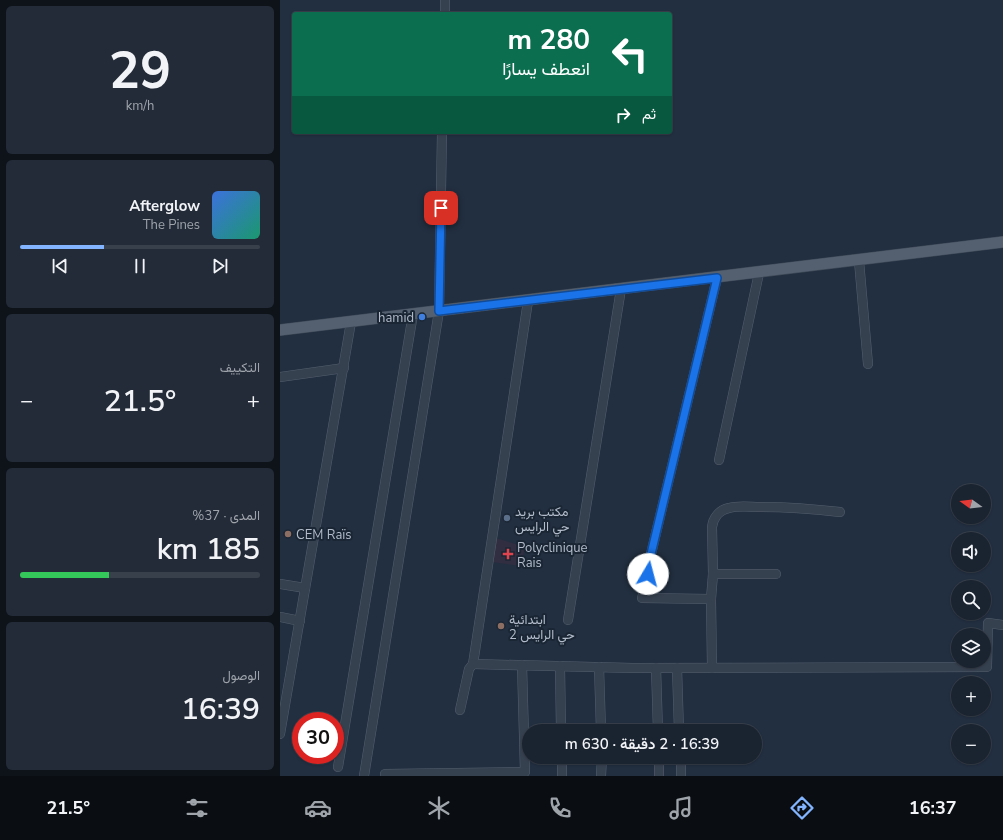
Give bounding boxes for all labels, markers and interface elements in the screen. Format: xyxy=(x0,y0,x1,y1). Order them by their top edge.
text: 280 m xyxy=(507,21,590,59)
icon: left xyxy=(604,28,656,80)
text: 29 xyxy=(109,35,171,106)
text: انعطف يسارًا xyxy=(502,57,590,81)
text: km/h xyxy=(126,97,154,115)
icon: right xyxy=(612,104,634,126)
text: ثم xyxy=(642,104,656,124)
pin xyxy=(424,191,458,225)
text: Afterglow xyxy=(129,196,200,216)
icon: arrive xyxy=(430,197,452,219)
text: The Pines xyxy=(143,216,200,234)
icon: previous xyxy=(49,255,71,277)
icon: pause xyxy=(129,255,151,277)
icon: next xyxy=(209,255,231,277)
place label: hamid xyxy=(378,309,414,327)
marker: hamid xyxy=(417,312,427,322)
text: التكييف xyxy=(220,359,260,377)
text: 21.5° xyxy=(104,381,176,422)
text: − xyxy=(20,386,33,416)
text: + xyxy=(247,386,260,416)
north arrow xyxy=(951,484,991,524)
map controls xyxy=(951,484,991,764)
place label: مكتب بريد حي الرايس xyxy=(515,503,570,537)
text: المدى · 37% xyxy=(192,507,260,525)
marker: مكتب بريد حي الرايس xyxy=(502,513,512,523)
place label: CEM Raïs xyxy=(296,526,352,544)
text: 185 km xyxy=(157,529,260,570)
marker: CEM Raïs xyxy=(283,529,293,539)
button: sound xyxy=(951,532,991,572)
place label: Polyclinique Rais xyxy=(517,539,588,572)
marker: Polyclinique Rais xyxy=(502,548,514,560)
position arrow xyxy=(627,553,669,595)
button: search xyxy=(951,580,991,620)
place label: ابتدائية حي الرايس 2 xyxy=(509,611,575,645)
marker: ابتدائية حي الرايس 2 xyxy=(496,621,506,631)
button: layers xyxy=(951,628,991,668)
text: الوصول xyxy=(222,667,260,685)
button: + xyxy=(951,676,991,716)
text: 16:39 xyxy=(181,689,260,730)
speed limit sign: 30 xyxy=(292,712,344,764)
button: − xyxy=(951,724,991,764)
text: 16:39 · 2 دقيقة · 630 m xyxy=(565,734,719,754)
icon: filters xyxy=(183,794,211,822)
icon: car xyxy=(304,794,332,822)
icon: climate xyxy=(425,794,453,822)
icon: phone xyxy=(546,794,574,822)
icon: music xyxy=(667,794,695,822)
icon: directions xyxy=(788,794,816,822)
text: 21.5° xyxy=(47,796,90,820)
text: 16:37 xyxy=(909,796,957,820)

